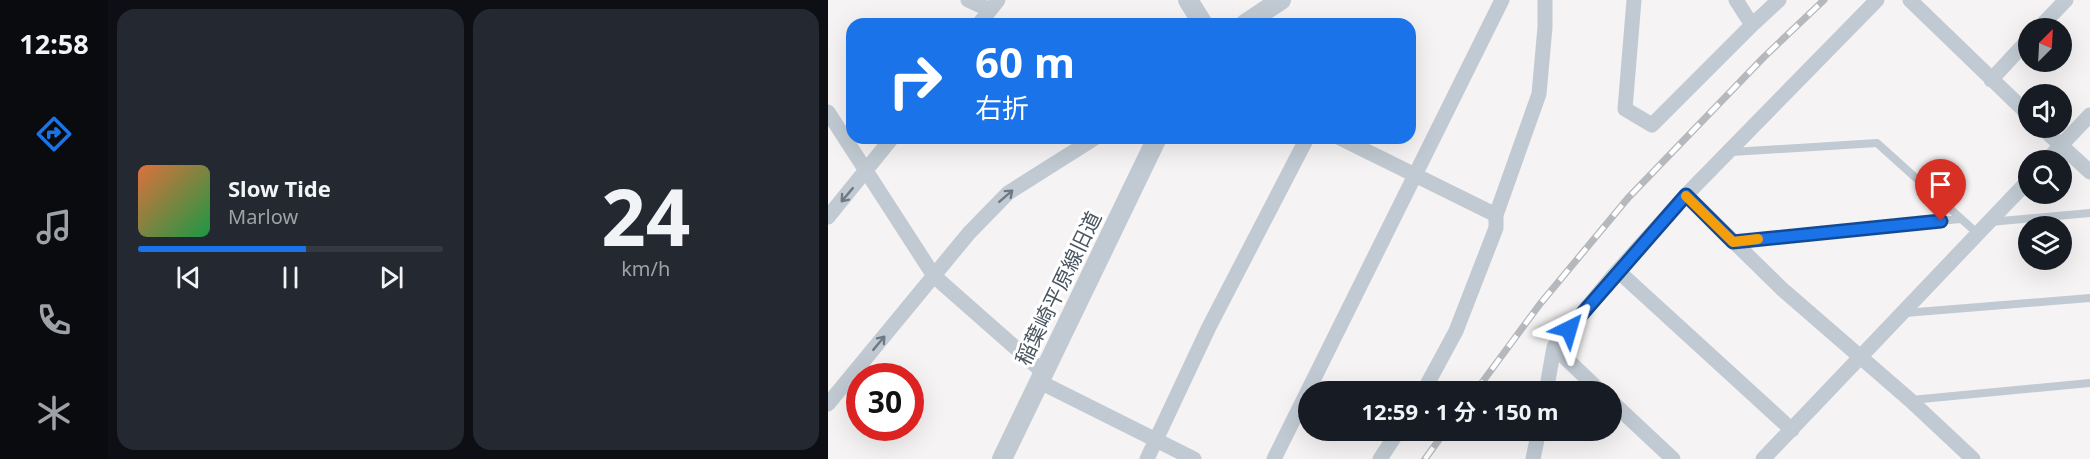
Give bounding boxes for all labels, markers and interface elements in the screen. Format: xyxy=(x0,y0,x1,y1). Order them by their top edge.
north arrow xyxy=(2018,18,2072,72)
map controls xyxy=(2018,18,2072,270)
text: 12:58 xyxy=(19,25,89,62)
text: 60 m xyxy=(975,33,1075,90)
icon: right xyxy=(876,42,954,120)
button: sound xyxy=(2018,84,2072,138)
text: 右折 xyxy=(975,89,1029,126)
icon: directions xyxy=(33,113,75,155)
button: search xyxy=(2018,150,2072,204)
pin xyxy=(1915,159,1966,221)
text: 24 xyxy=(601,163,690,269)
icon: arrive xyxy=(1924,168,1957,201)
text: Slow Tide xyxy=(228,173,331,203)
one-way arrow xyxy=(840,187,854,202)
one-way arrow xyxy=(998,189,1014,202)
text: Marlow xyxy=(228,203,298,230)
icon: music xyxy=(33,206,75,248)
street label: 稲葉崎平原線旧道 xyxy=(1009,206,1107,370)
button: layers xyxy=(2018,216,2072,270)
text: km/h xyxy=(621,255,670,282)
icon: previous xyxy=(172,261,205,294)
icon: pause xyxy=(274,261,307,294)
icon: next xyxy=(375,261,408,294)
position arrow xyxy=(1537,297,1601,361)
icon: phone xyxy=(33,299,75,341)
one-way arrow xyxy=(872,335,885,351)
speed limit sign: 30 xyxy=(846,363,924,441)
icon: climate xyxy=(33,392,75,434)
text: 12:59 · 1 分 · 150 m xyxy=(1362,396,1559,426)

